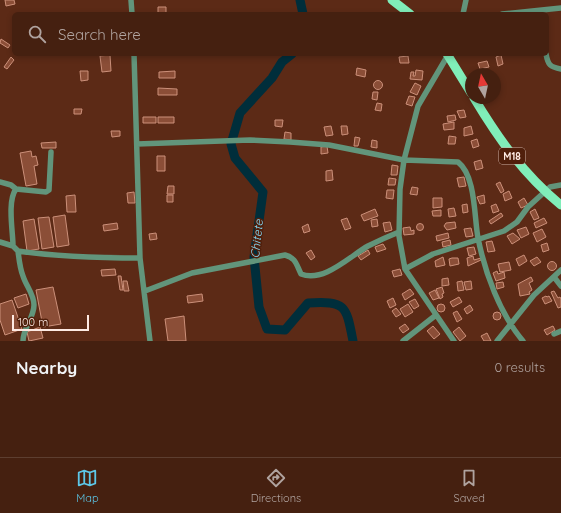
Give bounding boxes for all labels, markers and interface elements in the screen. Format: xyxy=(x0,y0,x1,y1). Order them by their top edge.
search box xyxy=(12,12,549,56)
icon: search xyxy=(26,23,48,45)
text: Search here xyxy=(58,25,141,44)
north arrow xyxy=(465,68,501,104)
road number: M18 xyxy=(499,148,525,164)
water label: Chitete xyxy=(247,218,266,259)
scale bar xyxy=(12,313,89,332)
text: 100 m xyxy=(18,315,48,329)
text: Nearby xyxy=(16,357,77,378)
text: 0 results xyxy=(494,359,545,375)
tab: Map xyxy=(76,467,99,505)
tab: Directions xyxy=(251,467,301,505)
tab: Saved xyxy=(453,467,485,505)

